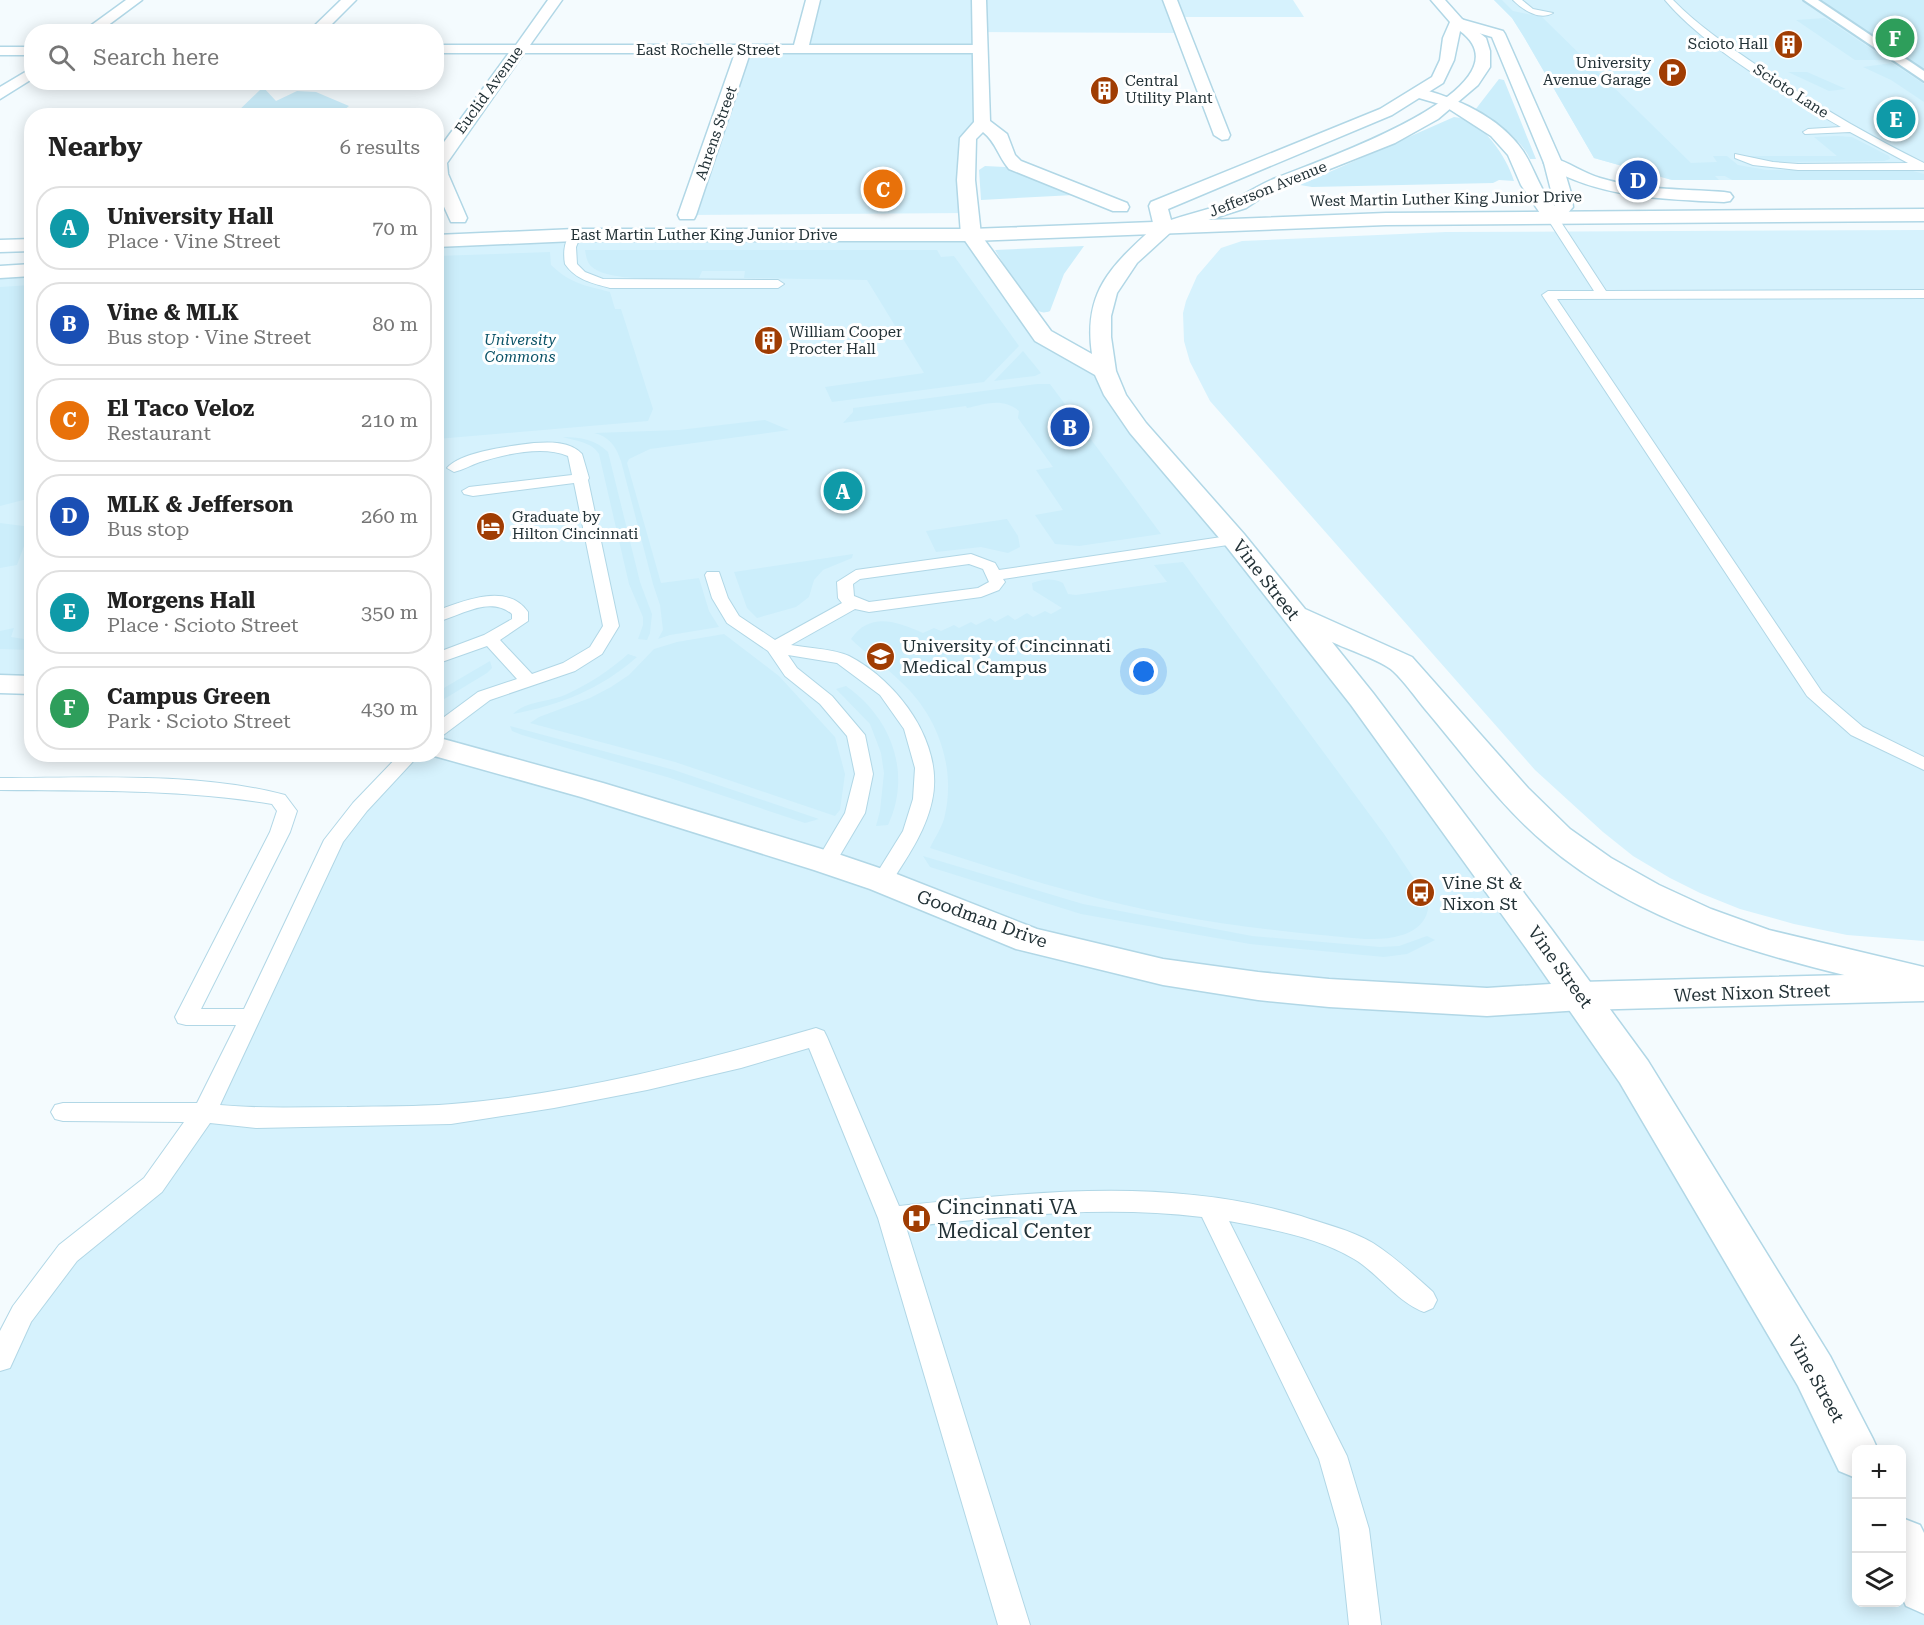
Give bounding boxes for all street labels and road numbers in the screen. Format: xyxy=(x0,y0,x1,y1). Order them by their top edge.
street label: East Rochelle Street xyxy=(636,41,781,59)
street label: Euclid Avenue xyxy=(451,43,527,137)
street label: Scioto Lane xyxy=(1750,60,1832,122)
street label: Ahrens Street xyxy=(691,83,741,182)
street label: Jefferson Avenue xyxy=(1207,157,1329,221)
street label: West Martin Luther King Junior Drive xyxy=(1310,188,1582,210)
street label: East Martin Luther King Junior Drive xyxy=(570,226,838,244)
street label: Vine Street xyxy=(1229,535,1304,624)
street label: Goodman Drive xyxy=(914,885,1050,952)
street label: Vine Street xyxy=(1524,922,1597,1012)
street label: West Nixon Street xyxy=(1673,979,1831,1006)
street label: Vine Street xyxy=(1784,1332,1849,1426)

